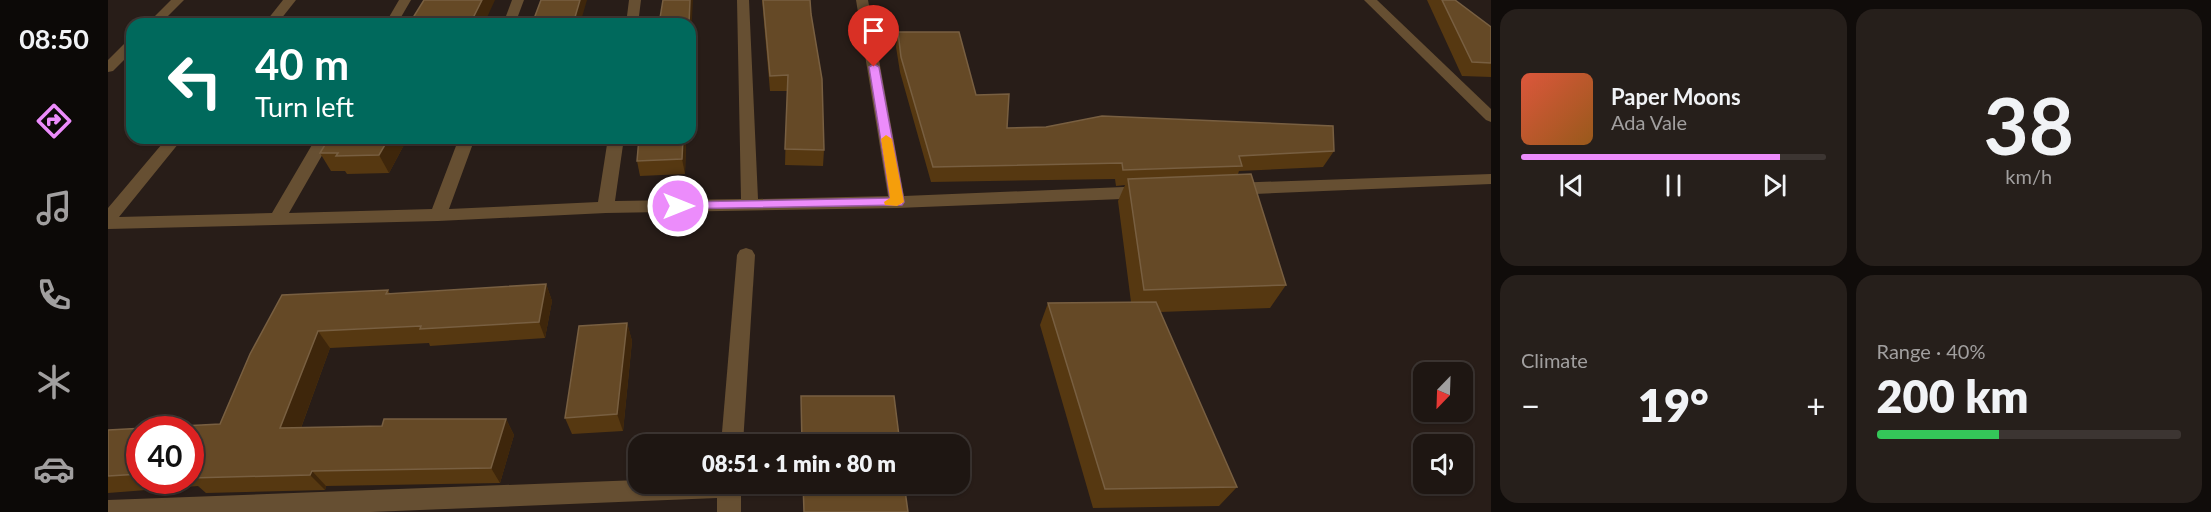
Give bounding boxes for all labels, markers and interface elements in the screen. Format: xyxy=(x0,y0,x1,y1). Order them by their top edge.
pin xyxy=(848,5,899,67)
icon: arrive xyxy=(857,14,890,47)
text: 08:50 xyxy=(19,22,89,55)
text: 40 m xyxy=(255,39,349,89)
icon: left xyxy=(156,42,234,120)
text: 38 xyxy=(1984,78,2074,172)
text: Paper Moons xyxy=(1611,83,1741,110)
text: Turn left xyxy=(255,90,354,123)
icon: directions xyxy=(33,100,75,142)
text: Ada Vale xyxy=(1611,110,1687,134)
text: km/h xyxy=(2005,164,2052,188)
icon: previous xyxy=(1555,169,1588,202)
icon: pause xyxy=(1657,169,1690,202)
icon: next xyxy=(1758,169,1791,202)
position arrow xyxy=(646,174,710,238)
icon: music xyxy=(33,187,75,229)
icon: phone xyxy=(33,274,75,316)
text: Range · 40% xyxy=(1877,339,1985,363)
text: Climate xyxy=(1521,348,1588,372)
icon: climate xyxy=(33,361,75,403)
north arrow xyxy=(1413,362,1473,422)
map controls xyxy=(1413,362,1473,494)
text: 200 km xyxy=(1877,369,2029,423)
text: 19° xyxy=(1638,378,1709,432)
text: − xyxy=(1521,385,1540,425)
text: + xyxy=(1806,385,1825,425)
speed limit sign: 40 xyxy=(126,416,204,494)
button: sound xyxy=(1413,434,1473,494)
icon: car xyxy=(33,448,75,490)
text: 08:51 · 1 min · 80 m xyxy=(702,450,896,477)

